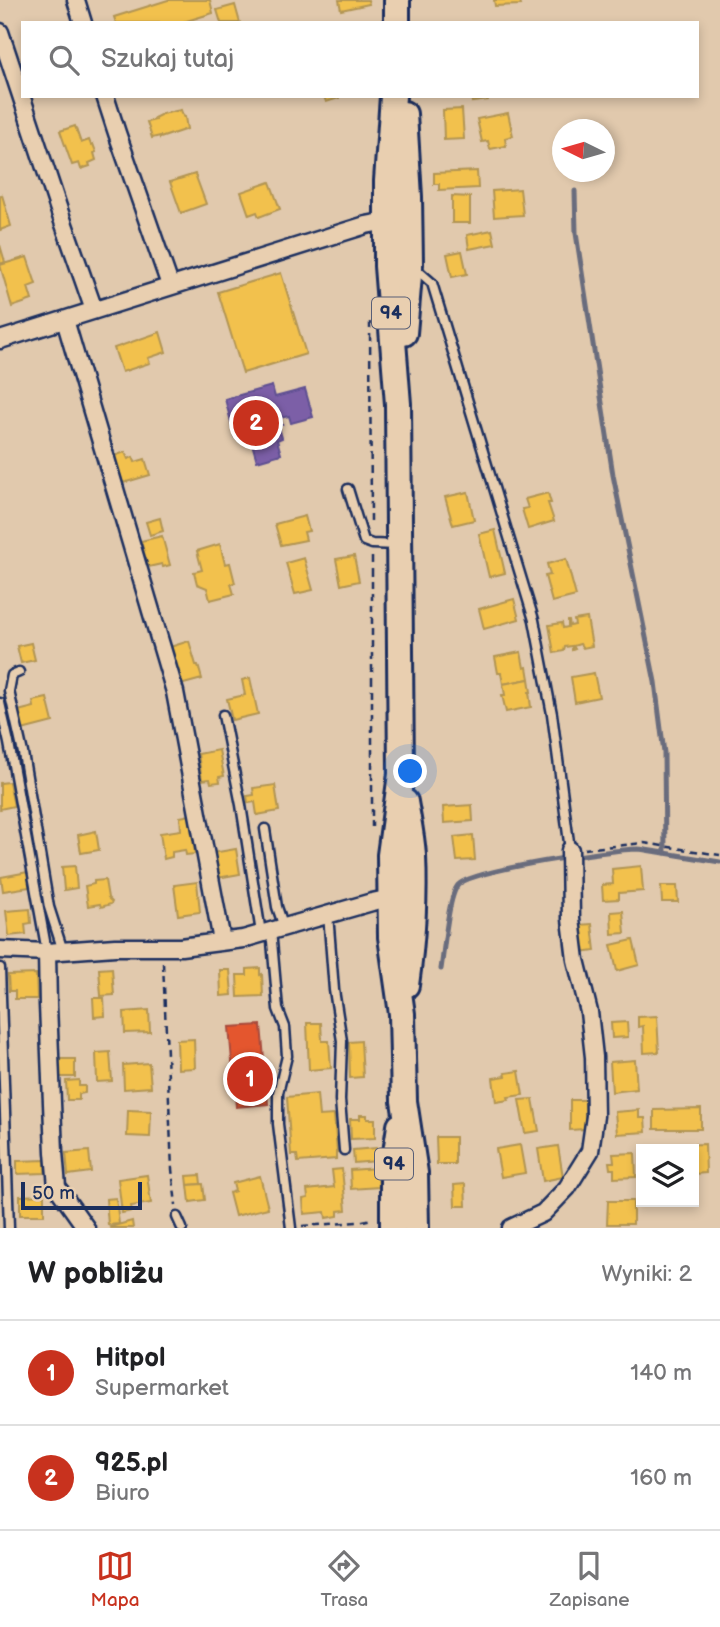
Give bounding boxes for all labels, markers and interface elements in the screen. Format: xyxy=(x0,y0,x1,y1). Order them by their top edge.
search box xyxy=(21,21,699,98)
icon: search xyxy=(45,41,83,79)
text: Szukaj tutaj xyxy=(101,44,234,75)
north arrow xyxy=(552,119,615,182)
road number: 94 xyxy=(372,298,410,328)
pin: 2 xyxy=(233,397,279,449)
your location xyxy=(393,754,427,788)
pin: 1 xyxy=(227,1053,273,1105)
map controls xyxy=(636,1144,699,1207)
button: layers xyxy=(636,1144,699,1207)
road number: 94 xyxy=(375,1148,413,1180)
scale bar xyxy=(21,1179,142,1211)
text: 50 m xyxy=(32,1182,75,1205)
text: W pobliżu xyxy=(28,1256,164,1292)
text: Wyniki: 2 xyxy=(601,1260,692,1288)
text: Hitpol xyxy=(95,1343,166,1374)
text: 1 xyxy=(46,1359,56,1387)
text: 140 m xyxy=(630,1359,692,1387)
text: Supermarket xyxy=(95,1374,229,1402)
text: 925.pl xyxy=(95,1448,168,1479)
text: 2 xyxy=(44,1464,58,1492)
text: 160 m xyxy=(630,1464,692,1492)
text: Biuro xyxy=(95,1479,150,1507)
tab: Mapa xyxy=(91,1547,139,1612)
tab: Trasa xyxy=(321,1547,368,1612)
tab: Zapisane xyxy=(549,1547,629,1612)

